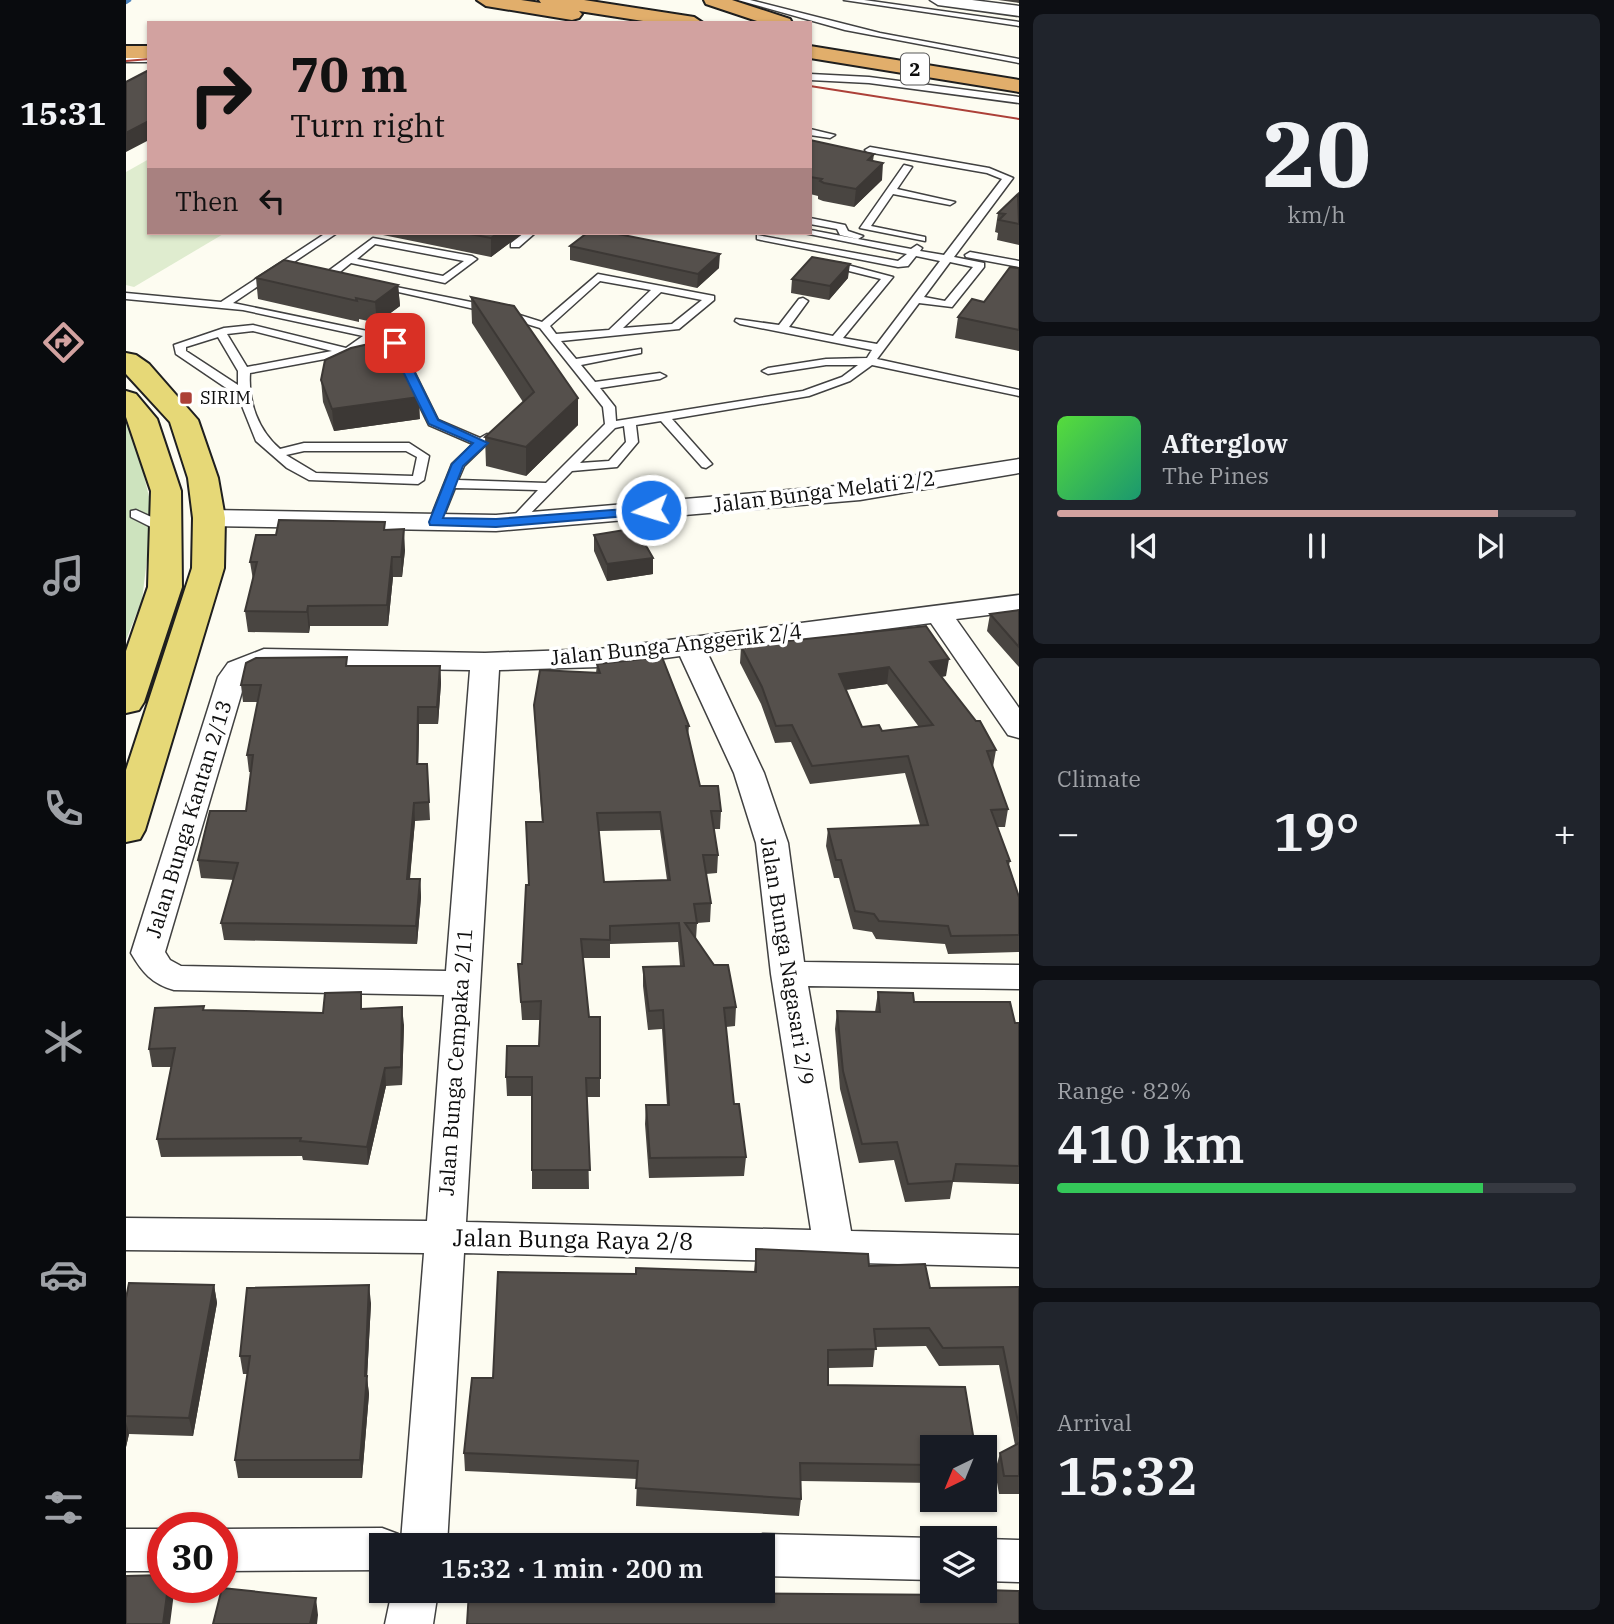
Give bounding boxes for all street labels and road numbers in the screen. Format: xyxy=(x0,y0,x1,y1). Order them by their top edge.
road number: 2 xyxy=(901,54,929,85)
street label: Jalan Bunga Melati 2/2 xyxy=(711,463,937,519)
street label: Jalan Bunga Anggerik 2/4 xyxy=(549,617,803,671)
street label: Jalan Bunga Kantan 2/13 xyxy=(139,696,238,941)
street label: Jalan Bunga Nagasari 2/9 xyxy=(755,835,821,1087)
street label: Jalan Bunga Cempaka 2/11 xyxy=(432,927,478,1197)
street label: Jalan Bunga Raya 2/8 xyxy=(452,1221,694,1257)

